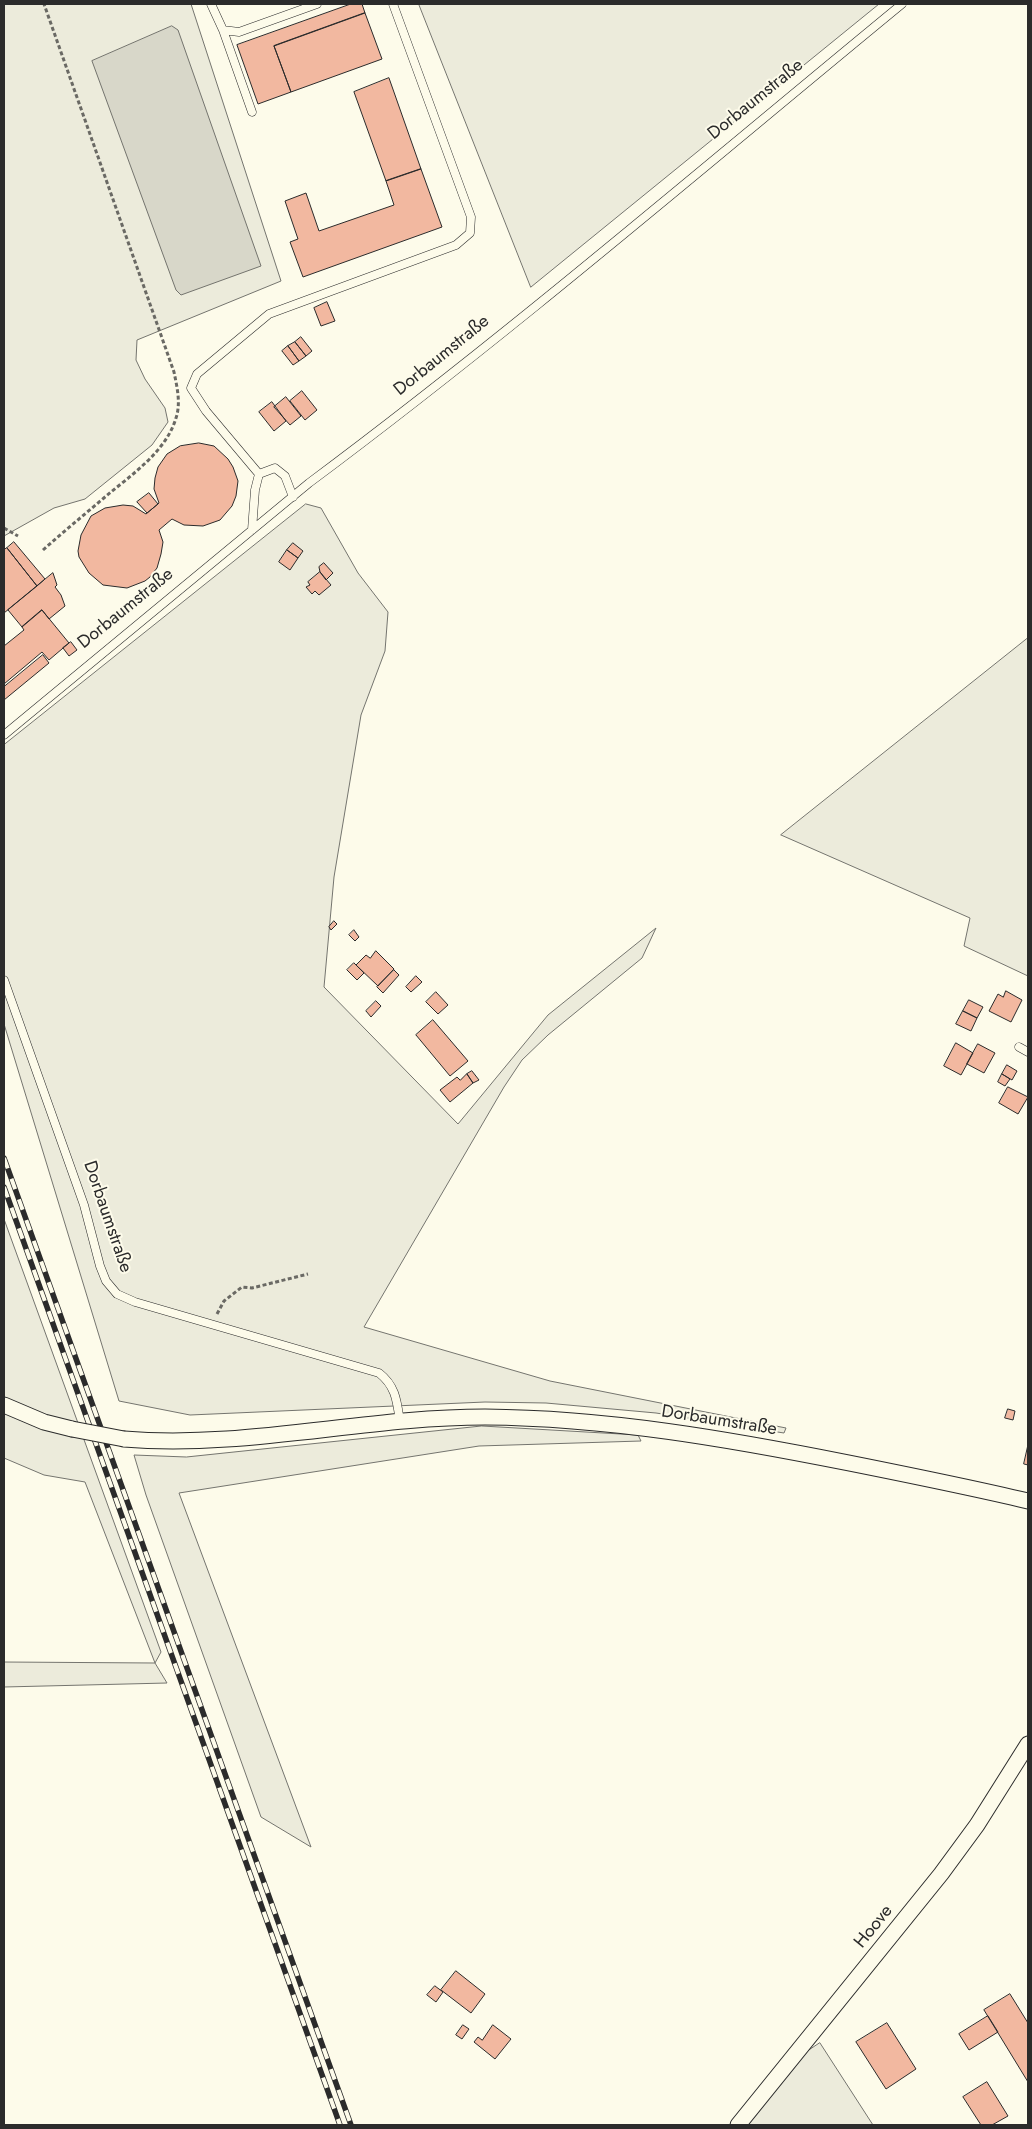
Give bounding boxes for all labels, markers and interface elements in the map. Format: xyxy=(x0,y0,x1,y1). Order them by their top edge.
street label: Dorbaumstraße xyxy=(704,55,808,145)
street label: Dorbaumstraße xyxy=(390,311,494,401)
street label: Dorbaumstraße xyxy=(74,564,178,654)
street label: Dorbaumstraße xyxy=(78,1158,136,1276)
street label: Dorbaumstraße xyxy=(660,1401,778,1441)
street label: Hoove xyxy=(850,1901,898,1953)

